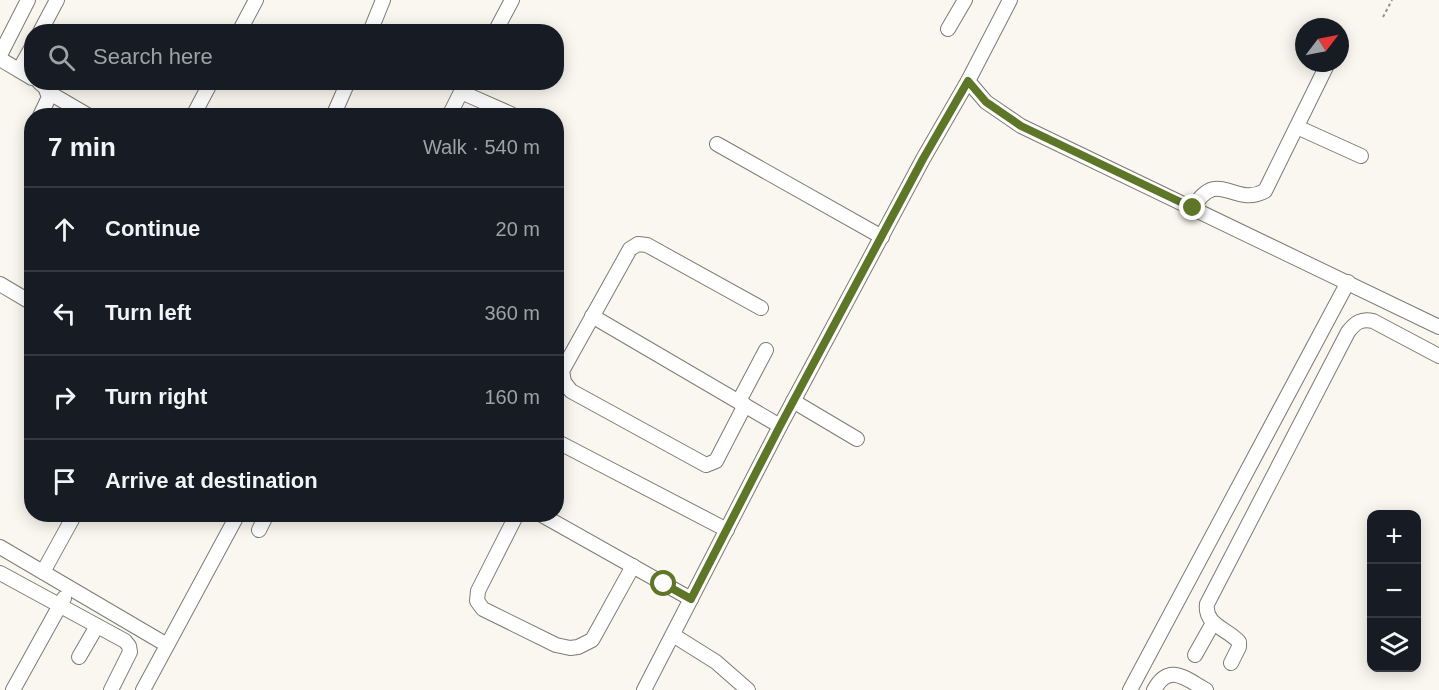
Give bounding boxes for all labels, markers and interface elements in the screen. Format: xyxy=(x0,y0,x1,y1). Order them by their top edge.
north arrow xyxy=(1295,18,1349,72)
search box xyxy=(24,24,564,90)
icon: search xyxy=(45,41,78,74)
text: Search here xyxy=(93,44,213,69)
text: 7 min xyxy=(48,132,116,162)
text: Walk · 540 m xyxy=(423,136,540,158)
route end xyxy=(1179,194,1205,220)
icon: ahead xyxy=(48,213,81,246)
text: Continue xyxy=(105,216,200,241)
text: 20 m xyxy=(496,218,540,240)
icon: left xyxy=(48,297,81,330)
text: Turn left xyxy=(105,300,191,325)
text: 360 m xyxy=(484,302,540,324)
icon: right xyxy=(48,381,81,414)
text: Turn right xyxy=(105,384,207,409)
text: 160 m xyxy=(484,386,540,408)
icon: arrive xyxy=(48,465,81,498)
text: Arrive at destination xyxy=(105,468,318,493)
map controls xyxy=(1367,510,1421,672)
button: + xyxy=(1367,510,1421,564)
button: − xyxy=(1367,564,1421,618)
route start xyxy=(650,570,676,596)
button: layers xyxy=(1367,618,1421,672)

